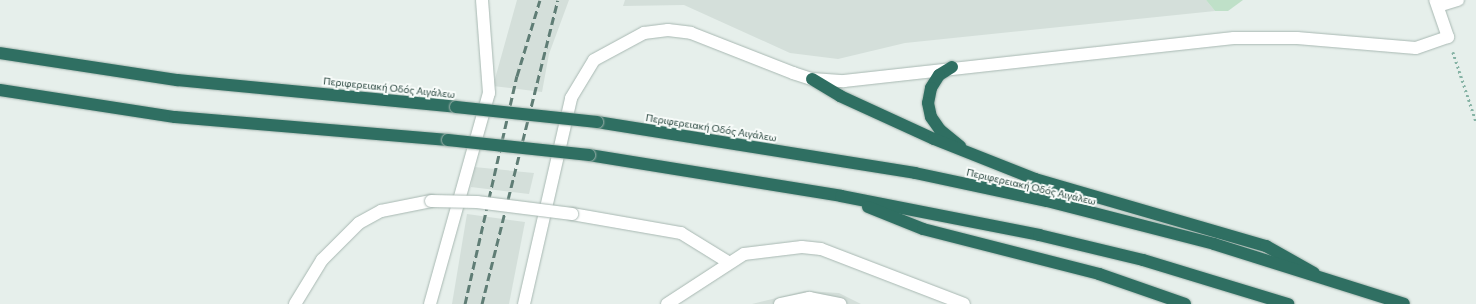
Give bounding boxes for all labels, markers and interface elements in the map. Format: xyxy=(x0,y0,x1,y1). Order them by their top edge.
street label: Περιφερειακή Οδός Αιγάλεω xyxy=(323,75,455,101)
street label: Περιφερειακή Οδός Αιγάλεω xyxy=(645,112,777,144)
street label: Περιφερειακή Οδός Αιγάλεω xyxy=(965,166,1097,208)

